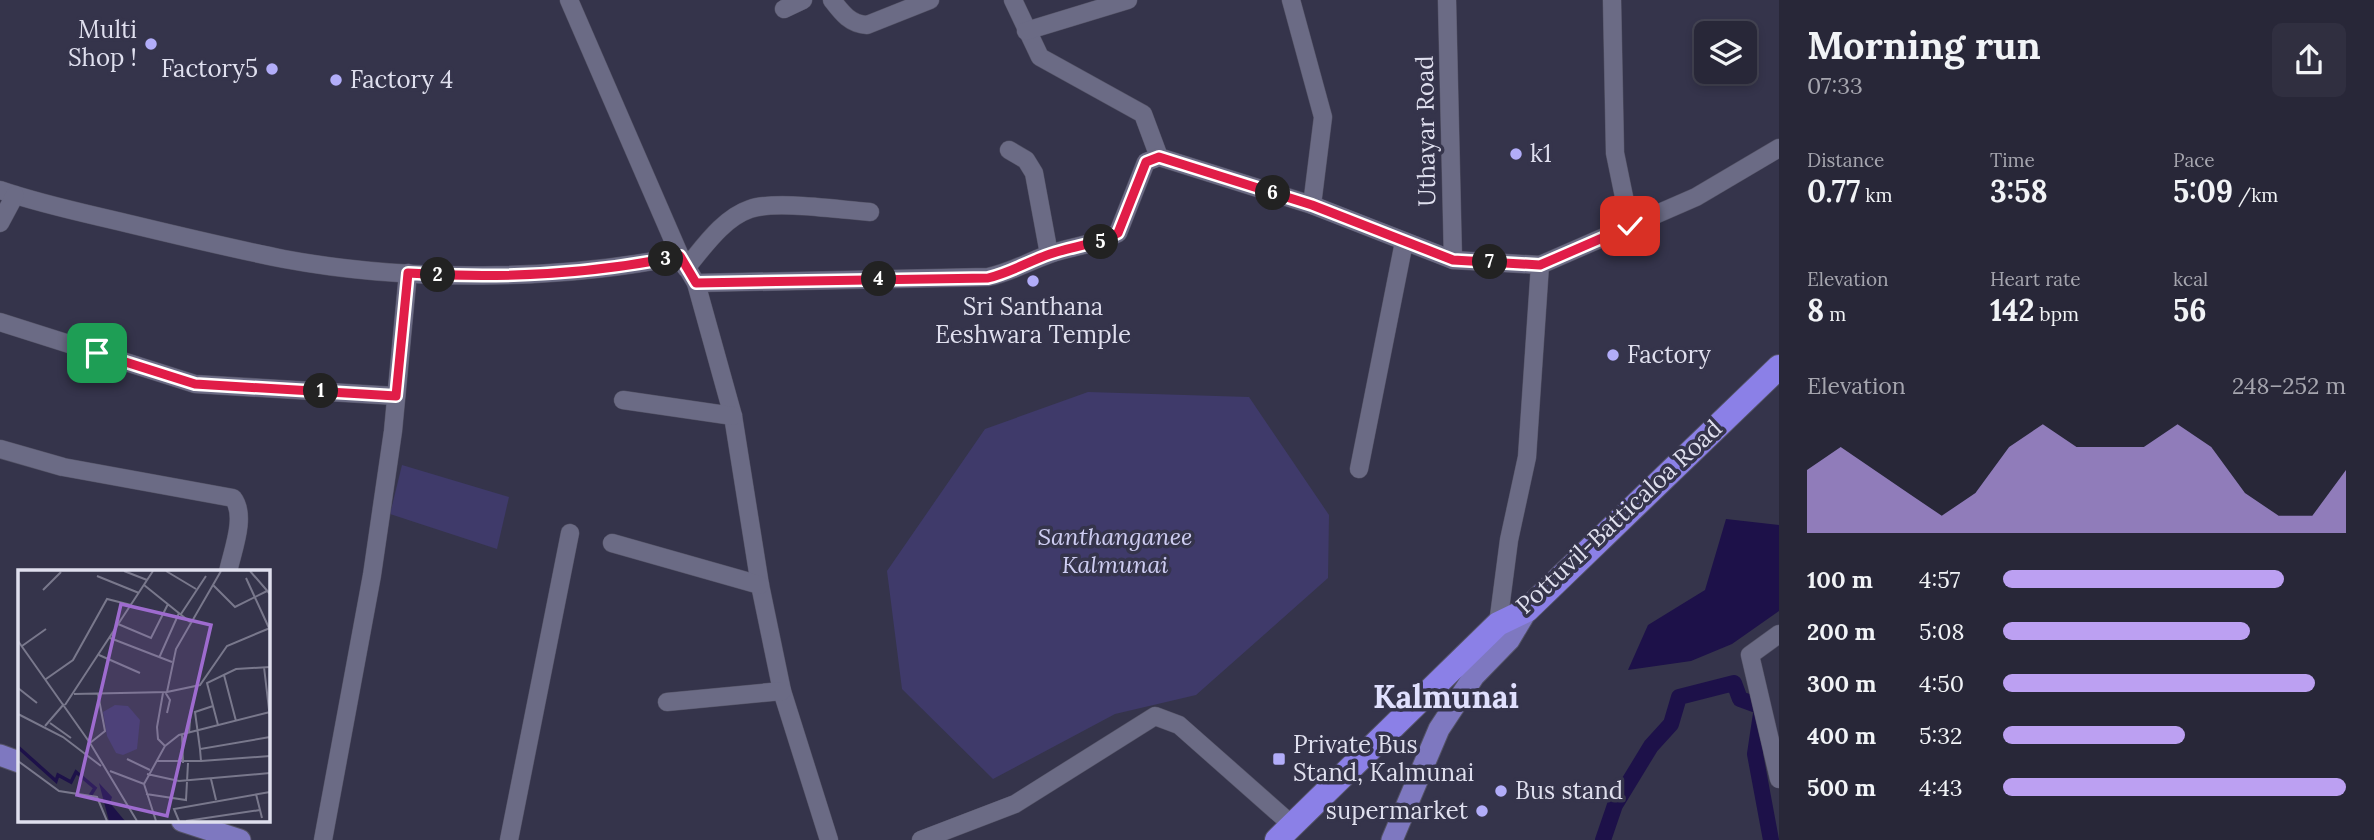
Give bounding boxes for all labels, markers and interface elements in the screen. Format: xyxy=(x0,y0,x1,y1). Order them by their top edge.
place label: Multi Shop ! xyxy=(68,14,137,73)
map controls xyxy=(1694,21,1757,84)
button: layers xyxy=(1694,21,1757,84)
text: Morning run xyxy=(1807,21,2041,69)
button: share xyxy=(2272,23,2346,97)
marker: Multi Shop ! xyxy=(143,36,159,52)
place label: Factory5 xyxy=(161,53,258,84)
street label: Uthayar Road xyxy=(1409,55,1442,207)
marker: Factory5 xyxy=(264,61,280,77)
place label: Factory 4 xyxy=(350,64,453,95)
text: 07:33 xyxy=(1807,71,1863,100)
marker: Factory 4 xyxy=(328,72,344,88)
place label: k1 xyxy=(1530,138,1552,169)
marker: k1 xyxy=(1508,146,1524,162)
text: Distance xyxy=(1807,148,1884,172)
text: Time xyxy=(1990,148,2035,172)
text: Pace xyxy=(2173,148,2215,172)
text: 0.77 xyxy=(1807,172,1860,210)
text: 3:58 xyxy=(1990,172,2048,210)
text: 5:09 xyxy=(2173,172,2233,210)
pin: 6 xyxy=(1256,176,1290,210)
text: 6 xyxy=(1267,180,1278,204)
text: km xyxy=(1860,183,1892,207)
text: /km xyxy=(2233,183,2278,207)
pin xyxy=(1600,196,1660,256)
icon: check xyxy=(1611,207,1649,245)
pin: 5 xyxy=(1084,224,1118,260)
text: 5 xyxy=(1095,229,1106,253)
pin: 3 xyxy=(648,242,684,276)
pin: 7 xyxy=(1472,244,1508,280)
text: 3 xyxy=(660,246,671,270)
text: 7 xyxy=(1485,249,1494,273)
pin: 2 xyxy=(420,258,456,292)
text: 2 xyxy=(432,262,443,286)
pin: 4 xyxy=(862,262,896,296)
text: 4 xyxy=(873,266,884,290)
text: Elevation xyxy=(1807,267,1889,291)
text: Heart rate xyxy=(1990,267,2081,291)
text: kcal xyxy=(2173,267,2208,291)
marker: Sri Santhana Eeshwara Temple xyxy=(1025,273,1041,289)
place label: Sri Santhana Eeshwara Temple xyxy=(935,291,1131,350)
text: 8 xyxy=(1807,291,1824,329)
text: 142 xyxy=(1990,291,2035,329)
text: 56 xyxy=(2173,291,2206,329)
text: m xyxy=(1824,302,1846,326)
text: bpm xyxy=(2035,302,2079,326)
pin xyxy=(67,323,127,383)
icon: arrive xyxy=(78,334,116,372)
place label: Factory xyxy=(1627,339,1711,370)
marker: Factory xyxy=(1605,347,1621,363)
text: Elevation xyxy=(1807,371,1906,400)
text: 248–252 m xyxy=(2232,371,2346,400)
pin: 1 xyxy=(304,374,338,408)
text: 1 xyxy=(317,378,324,402)
street label: Pottuvil-Batticaloa Road xyxy=(1509,413,1728,620)
park label: Santhanganee Kalmunai xyxy=(1037,521,1193,580)
text: 100 m xyxy=(1807,565,1873,594)
text: 4:57 xyxy=(1919,565,1960,594)
inset map xyxy=(18,570,270,822)
text: 200 m xyxy=(1807,617,1876,646)
text: 5:08 xyxy=(1919,617,1965,646)
text: 300 m xyxy=(1807,669,1876,698)
text: 4:50 xyxy=(1919,669,1964,698)
district label: Kalmunai xyxy=(1373,676,1519,717)
text: 400 m xyxy=(1807,721,1876,750)
text: 5:32 xyxy=(1919,721,1962,750)
place label: Private Bus Stand, Kalmunai xyxy=(1293,729,1474,788)
marker: Private Bus Stand, Kalmunai xyxy=(1271,751,1287,767)
text: 500 m xyxy=(1807,773,1876,802)
text: 4:43 xyxy=(1919,773,1963,802)
place label: Bus stand xyxy=(1515,775,1623,806)
marker: Bus stand xyxy=(1493,783,1509,799)
place label: supermarket xyxy=(1326,795,1469,826)
marker: supermarket xyxy=(1474,803,1490,819)

